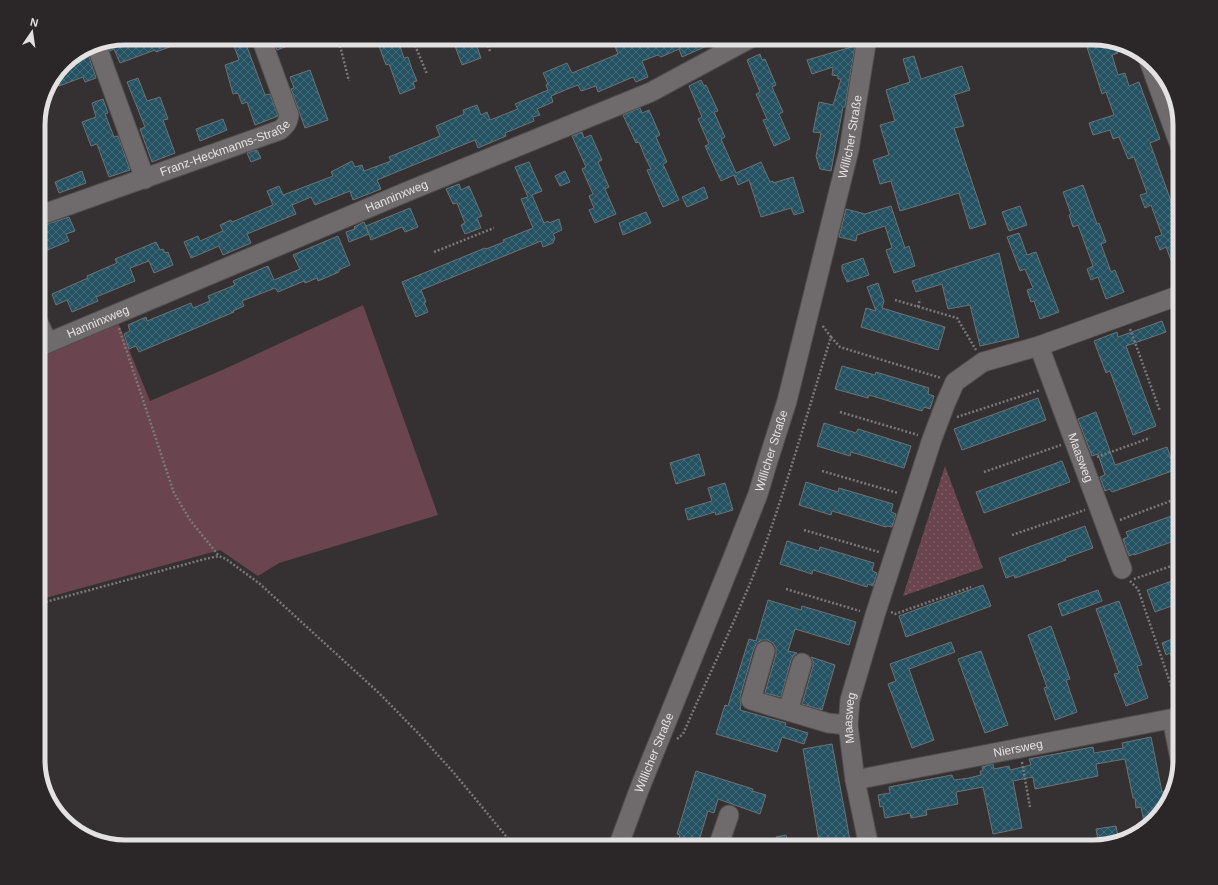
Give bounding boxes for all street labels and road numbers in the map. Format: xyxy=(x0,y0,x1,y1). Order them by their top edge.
street label: Willicher Straße xyxy=(835,94,865,180)
street label: Franz-Heckmanns-Straße xyxy=(158,117,294,179)
street label: Hanninxweg xyxy=(363,177,430,215)
street label: Hanninxweg xyxy=(65,303,131,341)
street label: Willicher Straße xyxy=(752,408,791,493)
street label: Maasweg xyxy=(1065,431,1096,484)
street label: Maasweg xyxy=(841,691,859,744)
street label: Willicher Straße xyxy=(632,710,677,795)
street label: Niersweg xyxy=(992,737,1044,760)

